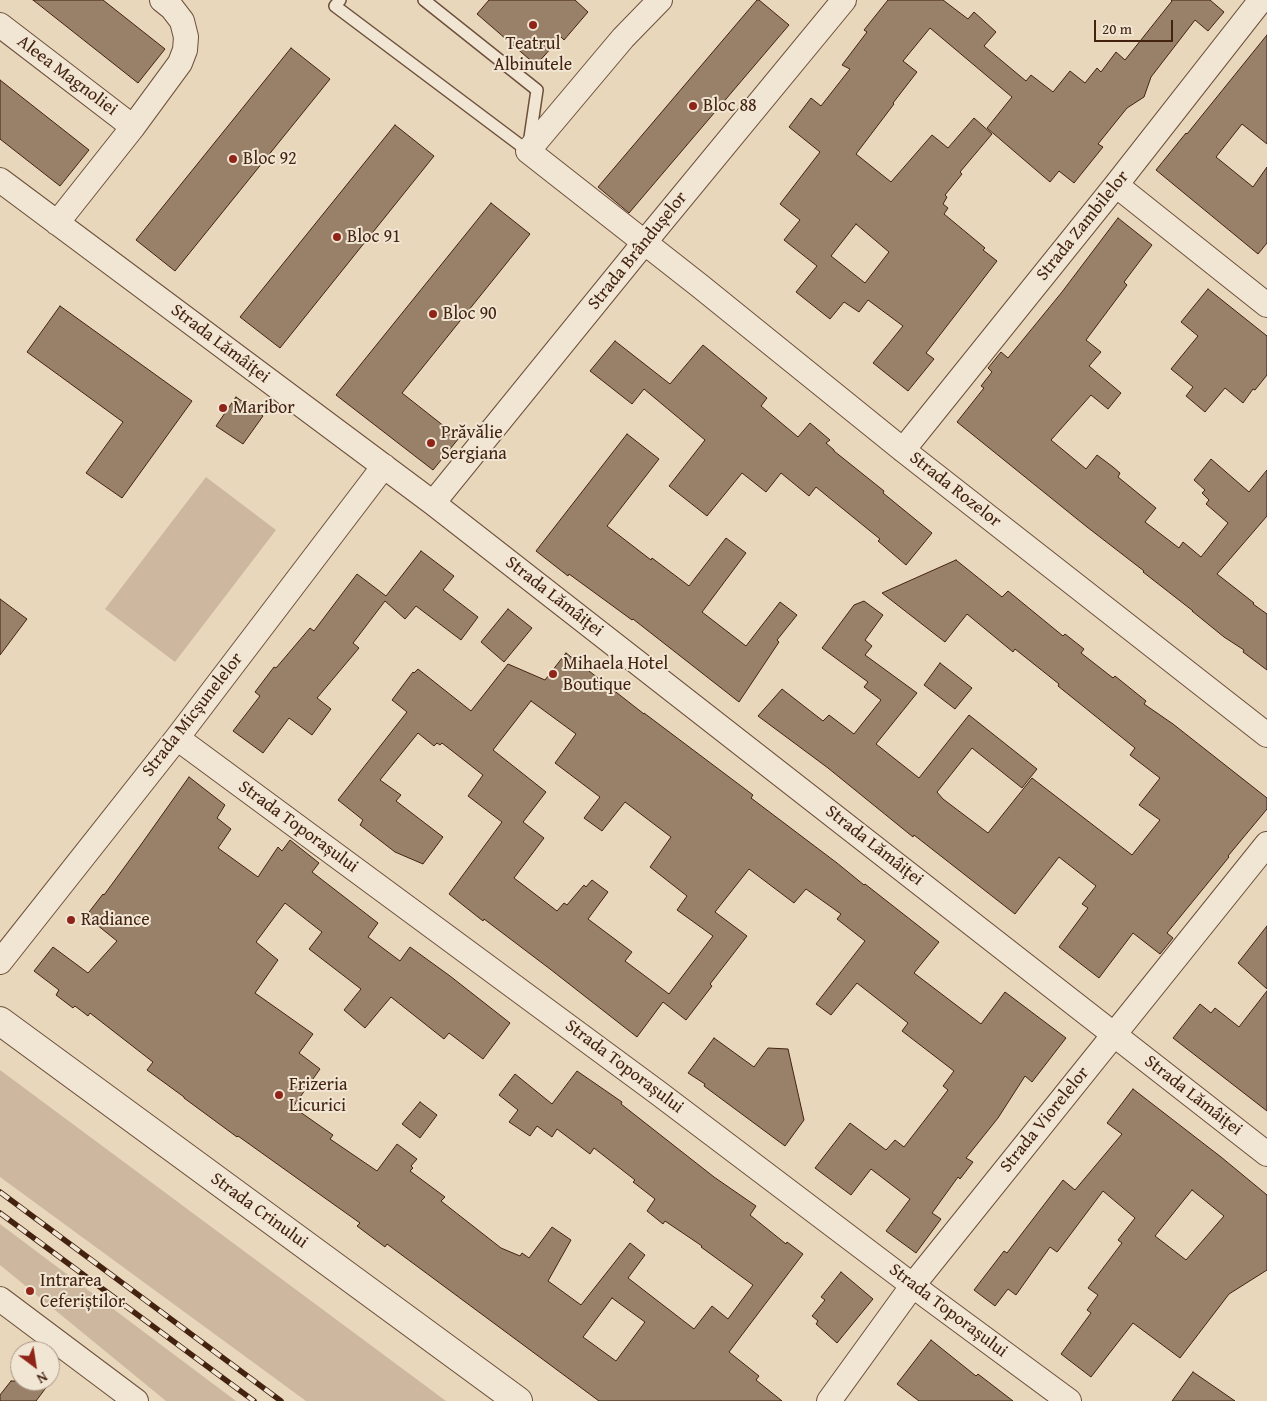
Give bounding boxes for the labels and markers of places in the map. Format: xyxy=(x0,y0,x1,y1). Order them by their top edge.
marker: Teatrul Albinutele xyxy=(527,19,539,31)
place label: Teatrul Albinutele xyxy=(494,33,572,76)
place label: Bloc 88 xyxy=(703,95,757,117)
marker: Bloc 88 xyxy=(687,100,699,112)
place label: Bloc 92 xyxy=(243,148,297,170)
marker: Bloc 92 xyxy=(227,153,239,165)
place label: Bloc 91 xyxy=(347,226,401,248)
marker: Bloc 91 xyxy=(331,231,343,243)
place label: Bloc 90 xyxy=(443,303,497,325)
marker: Bloc 90 xyxy=(427,308,439,320)
place label: Maribor xyxy=(233,397,295,419)
marker: Maribor xyxy=(217,402,229,414)
place label: Prăvălie Sergiana xyxy=(441,422,507,464)
marker: Prăvălie Sergiana xyxy=(425,437,437,449)
place label: Mihaela Hotel Boutique xyxy=(563,653,668,696)
marker: Mihaela Hotel Boutique xyxy=(547,668,559,680)
place label: Radiance xyxy=(81,909,150,931)
marker: Radiance xyxy=(65,914,77,926)
place label: Frizeria Licurici xyxy=(289,1074,348,1116)
marker: Frizeria Licurici xyxy=(273,1089,285,1101)
place label: Intrarea Ceferiștilor xyxy=(40,1270,125,1312)
marker: Intrarea Ceferiștilor xyxy=(24,1285,36,1297)

